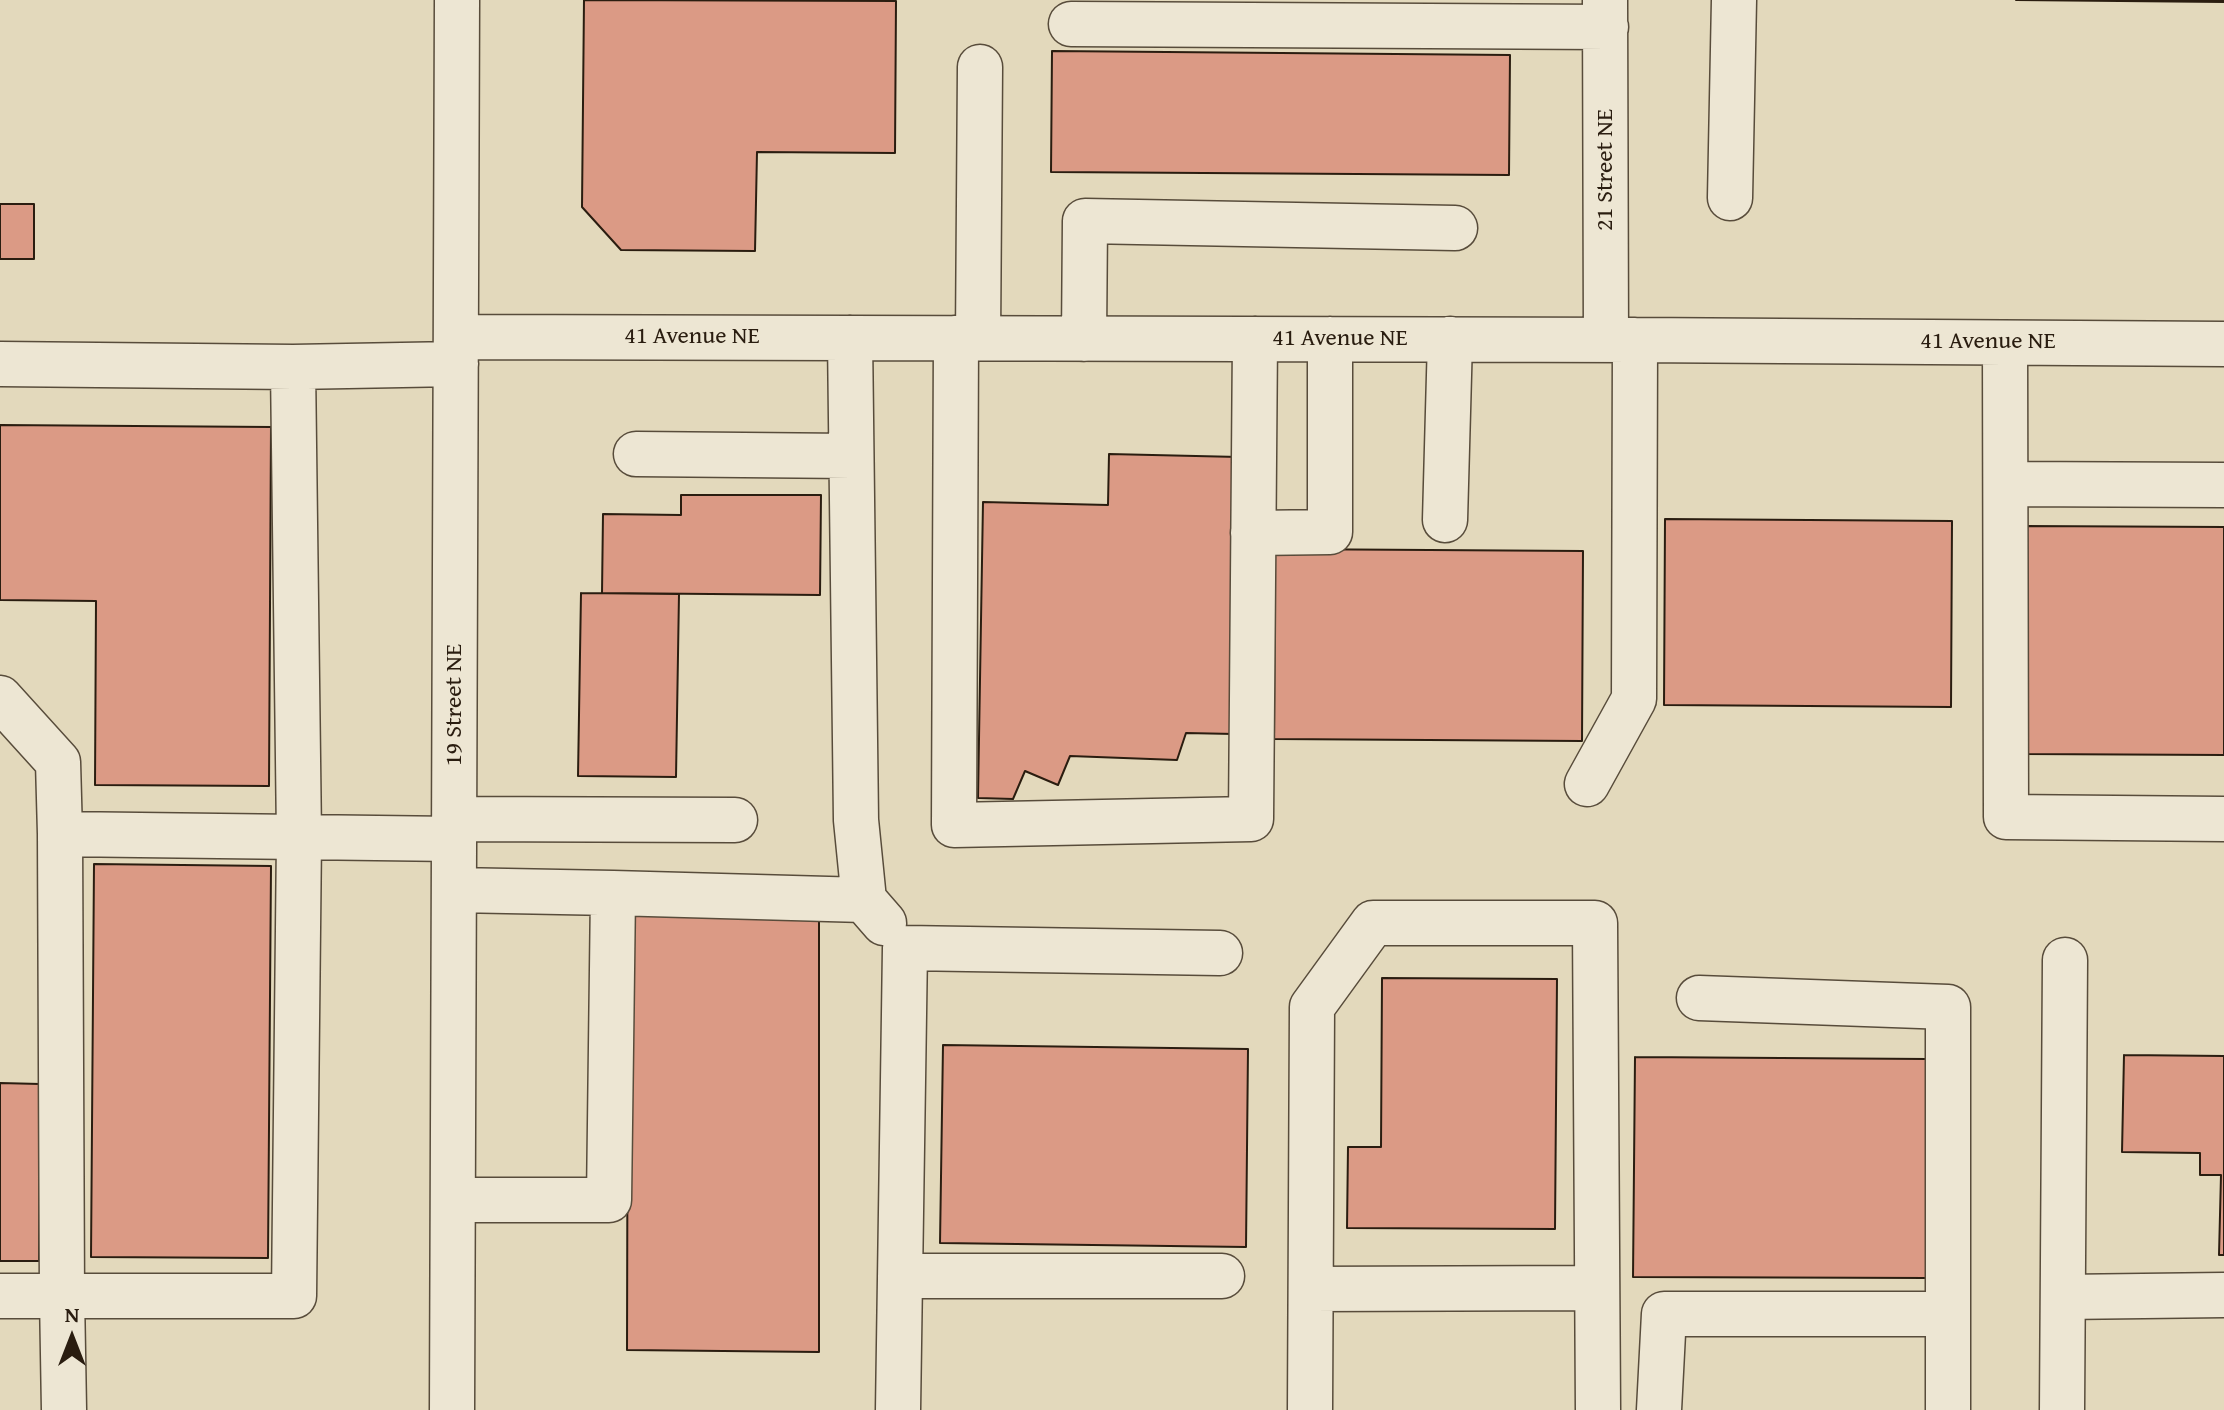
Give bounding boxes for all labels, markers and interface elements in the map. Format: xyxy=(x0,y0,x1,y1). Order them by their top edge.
street label: 21 Street NE xyxy=(1592,109,1620,231)
street label: 41 Avenue NE xyxy=(624,323,760,351)
street label: 41 Avenue NE xyxy=(1272,325,1408,353)
street label: 41 Avenue NE xyxy=(1920,328,2056,356)
street label: 19 Street NE xyxy=(441,644,469,766)
north arrow xyxy=(32,1298,112,1378)
text: N xyxy=(65,1298,79,1330)

